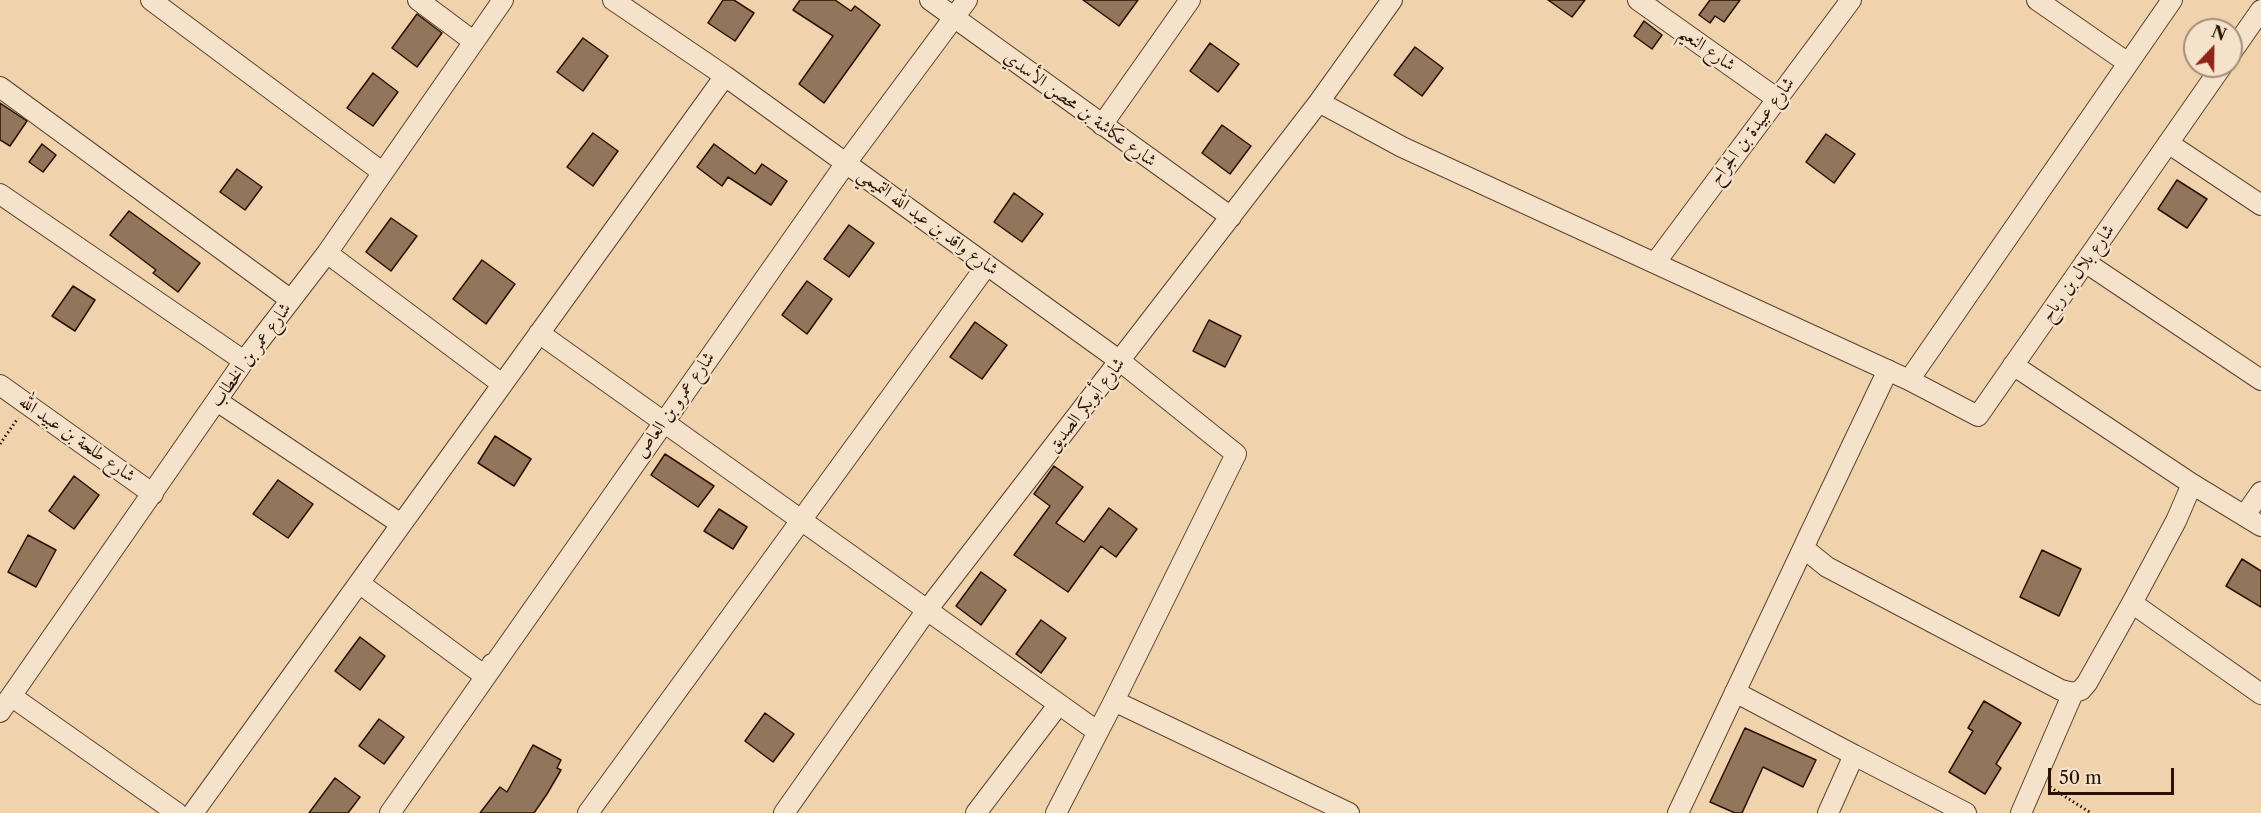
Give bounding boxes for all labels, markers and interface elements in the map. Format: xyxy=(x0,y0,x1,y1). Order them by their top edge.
north arrow xyxy=(2183,18,2243,78)
text: N xyxy=(2209,21,2229,45)
street label: شارع النعيم xyxy=(1675,22,1739,76)
street label: شارع عكاشة بن محصن الأسدي xyxy=(999,46,1161,172)
street label: شارع عبيدة بن الجراح xyxy=(1705,73,1799,189)
street label: شارع واقد بن عبد الله التميمي xyxy=(854,164,1002,280)
street label: شارع بلال بن رباح xyxy=(2036,220,2120,326)
street label: شارع عمر بن الخطاب xyxy=(206,299,296,411)
street label: شارع عمرو بن العاص xyxy=(630,348,720,462)
street label: شارع أبوبكر الصديق xyxy=(1042,353,1130,457)
street label: شارع طلحة بن عبيد الله xyxy=(15,391,139,487)
scale bar xyxy=(2051,756,2177,794)
text: 50 m xyxy=(2059,767,2102,789)

